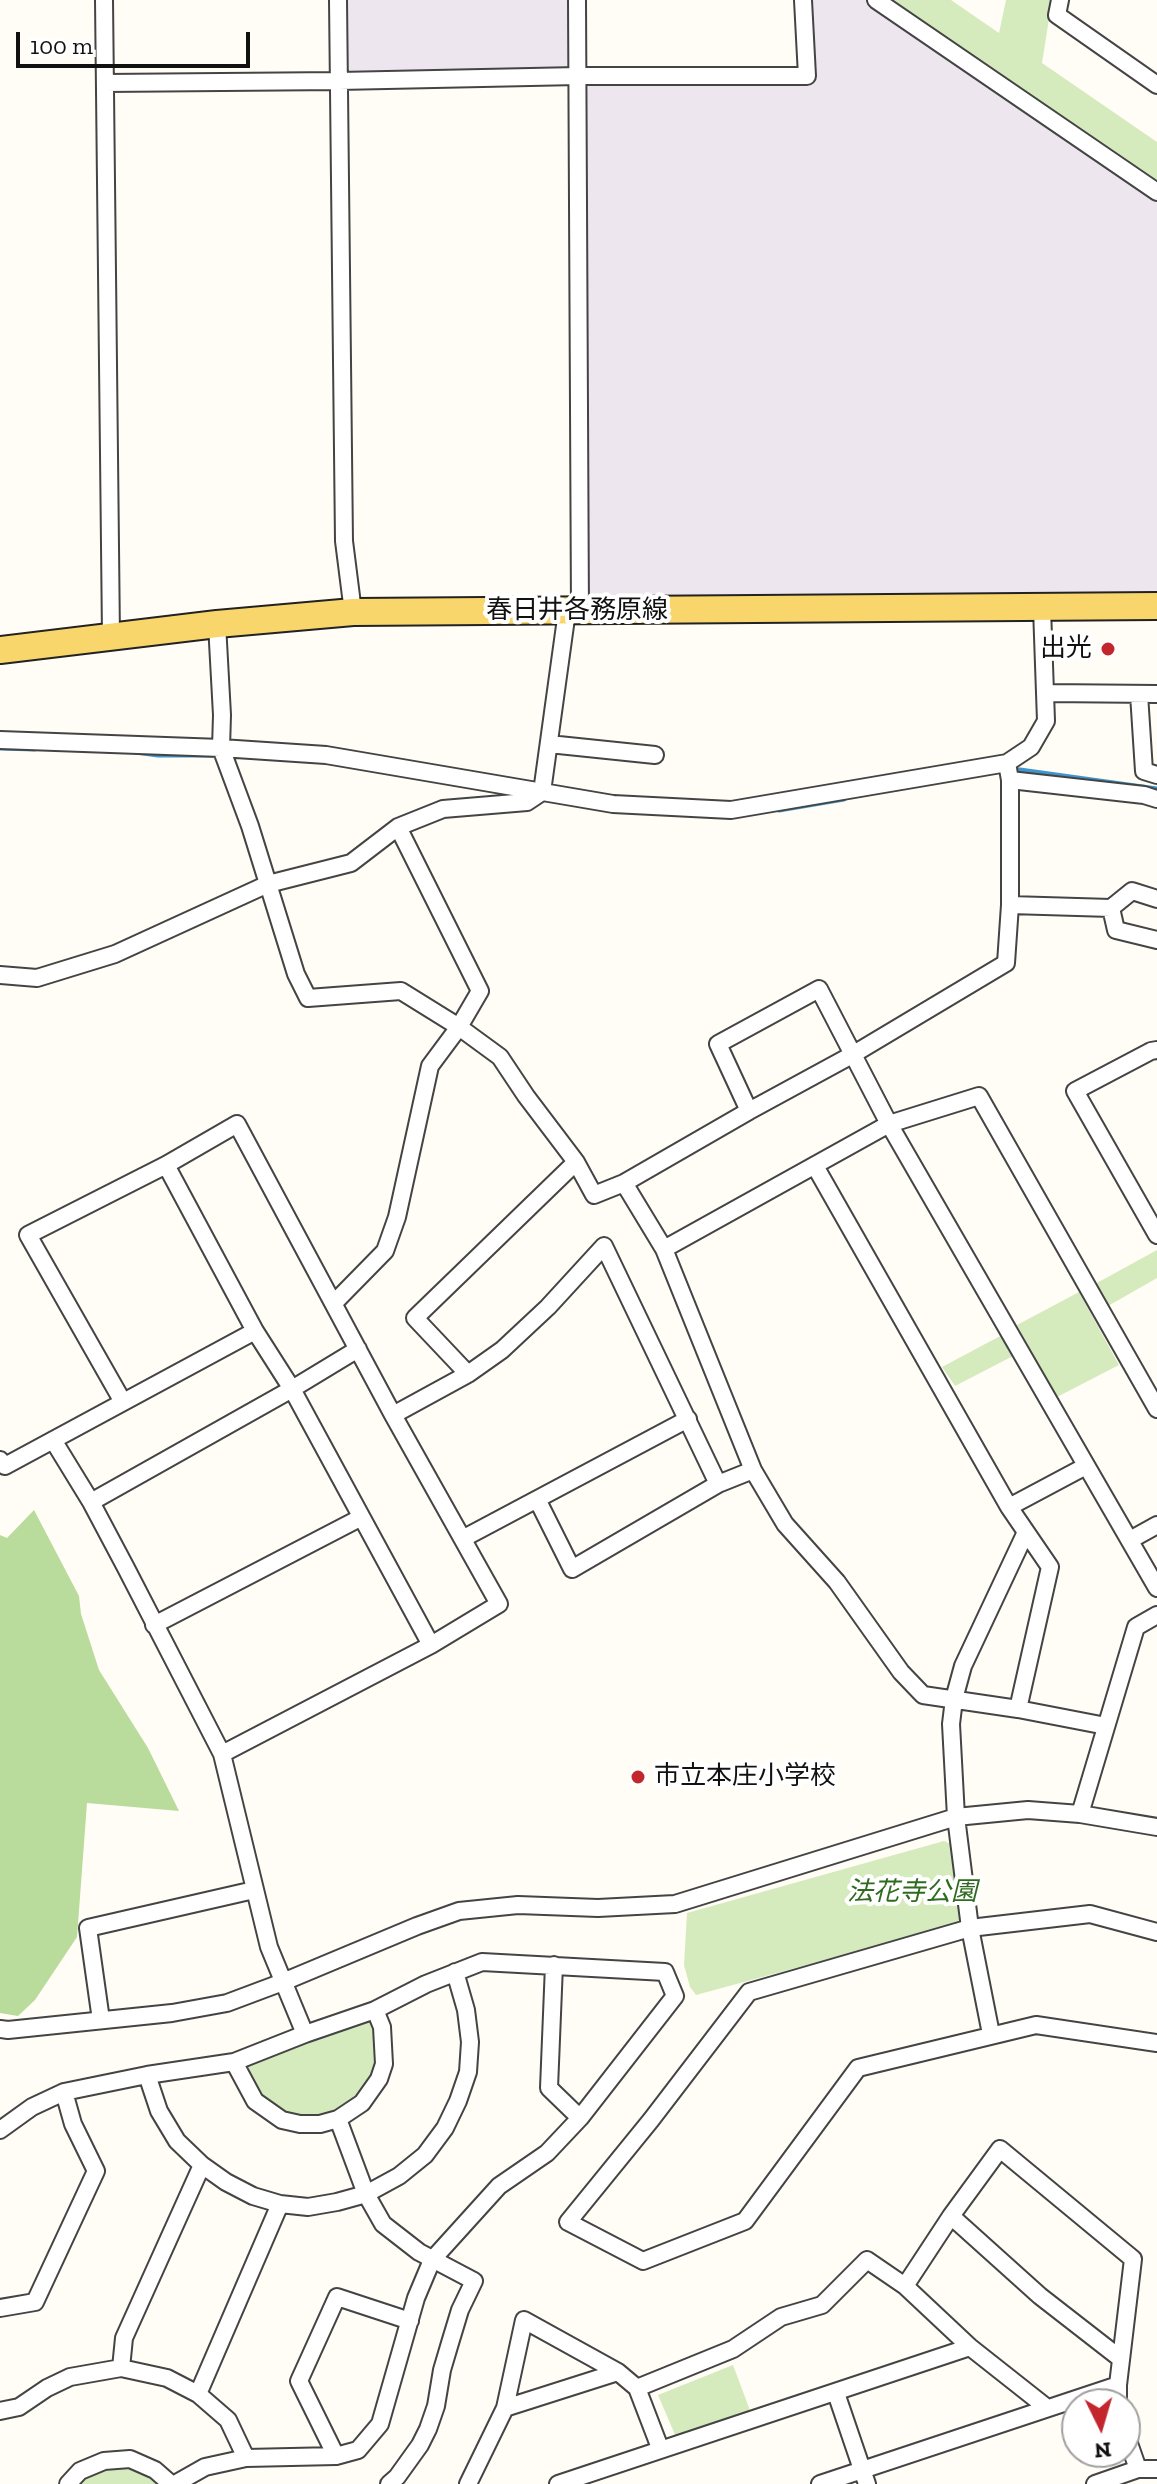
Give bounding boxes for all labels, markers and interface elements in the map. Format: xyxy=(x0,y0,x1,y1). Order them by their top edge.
scale bar xyxy=(20,16,254,66)
text: 100 m xyxy=(30,31,93,60)
street label: 春日井各務原線 xyxy=(486,595,668,627)
place label: 出光 xyxy=(1040,633,1092,665)
marker: 出光 xyxy=(1099,640,1117,658)
place label: 市立本庄小学校 xyxy=(654,1761,836,1793)
marker: 市立本庄小学校 xyxy=(629,1768,647,1786)
park label: 法花寺公園 xyxy=(847,1877,977,1909)
north arrow xyxy=(1061,2388,1141,2468)
text: N xyxy=(1093,2436,1112,2465)

